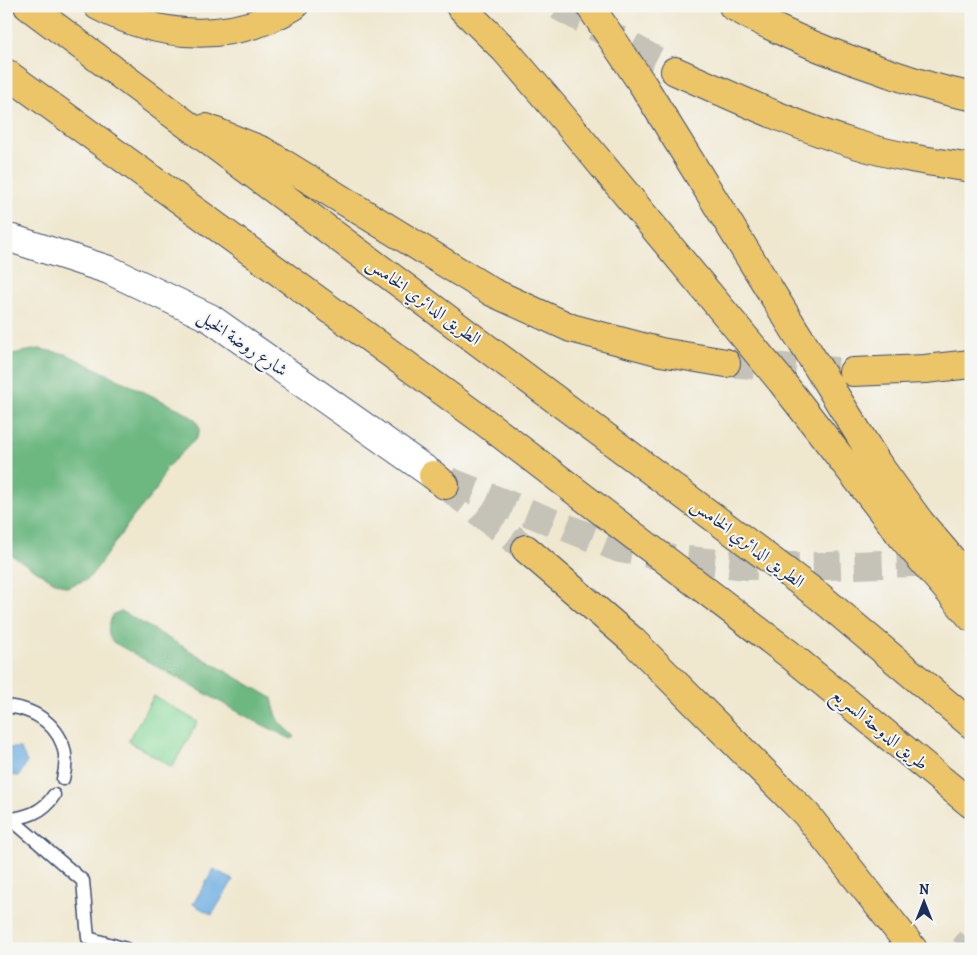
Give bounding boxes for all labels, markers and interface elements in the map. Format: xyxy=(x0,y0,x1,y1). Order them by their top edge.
street label: الطريق الدائري الخامس xyxy=(360,251,486,353)
street label: شارع روضة الخيل xyxy=(192,304,293,384)
street label: الطريق الدائري الخامس xyxy=(685,492,810,596)
street label: طريق الدوحة السريع xyxy=(824,682,934,779)
north arrow xyxy=(900,878,950,928)
text: N xyxy=(919,880,929,899)

